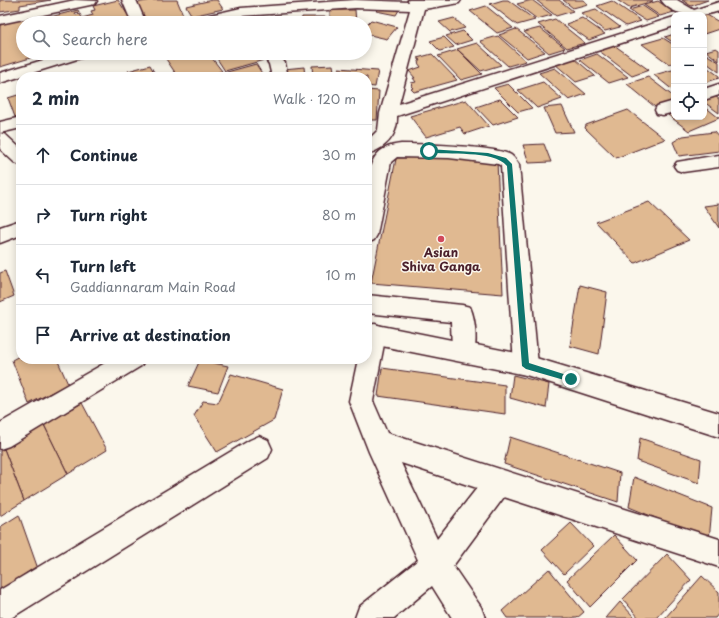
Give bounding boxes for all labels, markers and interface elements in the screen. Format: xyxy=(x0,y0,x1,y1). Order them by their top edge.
map controls xyxy=(671,12,707,120)
button: + xyxy=(671,12,707,48)
search box xyxy=(16,16,372,60)
icon: search xyxy=(30,27,52,49)
text: Search here xyxy=(62,27,148,50)
button: − xyxy=(671,48,707,84)
button: locate xyxy=(671,84,707,120)
text: 2 min xyxy=(32,85,79,111)
text: Walk · 120 m xyxy=(273,89,356,108)
route start xyxy=(420,142,438,160)
text: Continue xyxy=(70,143,138,166)
icon: ahead xyxy=(32,144,54,166)
text: 30 m xyxy=(322,145,356,164)
text: Turn right xyxy=(70,203,147,226)
icon: right xyxy=(32,204,54,226)
text: 80 m xyxy=(322,205,356,224)
marker: Asian Shiva Ganga xyxy=(436,234,446,244)
place label: Asian Shiva Ganga xyxy=(402,243,481,275)
text: Turn left xyxy=(70,254,136,277)
icon: left xyxy=(32,264,54,286)
text: 10 m xyxy=(326,265,356,284)
text: Gaddiannaram Main Road xyxy=(70,277,236,296)
text: Arrive at destination xyxy=(70,323,231,346)
icon: arrive xyxy=(32,324,54,346)
route end xyxy=(562,370,580,388)

